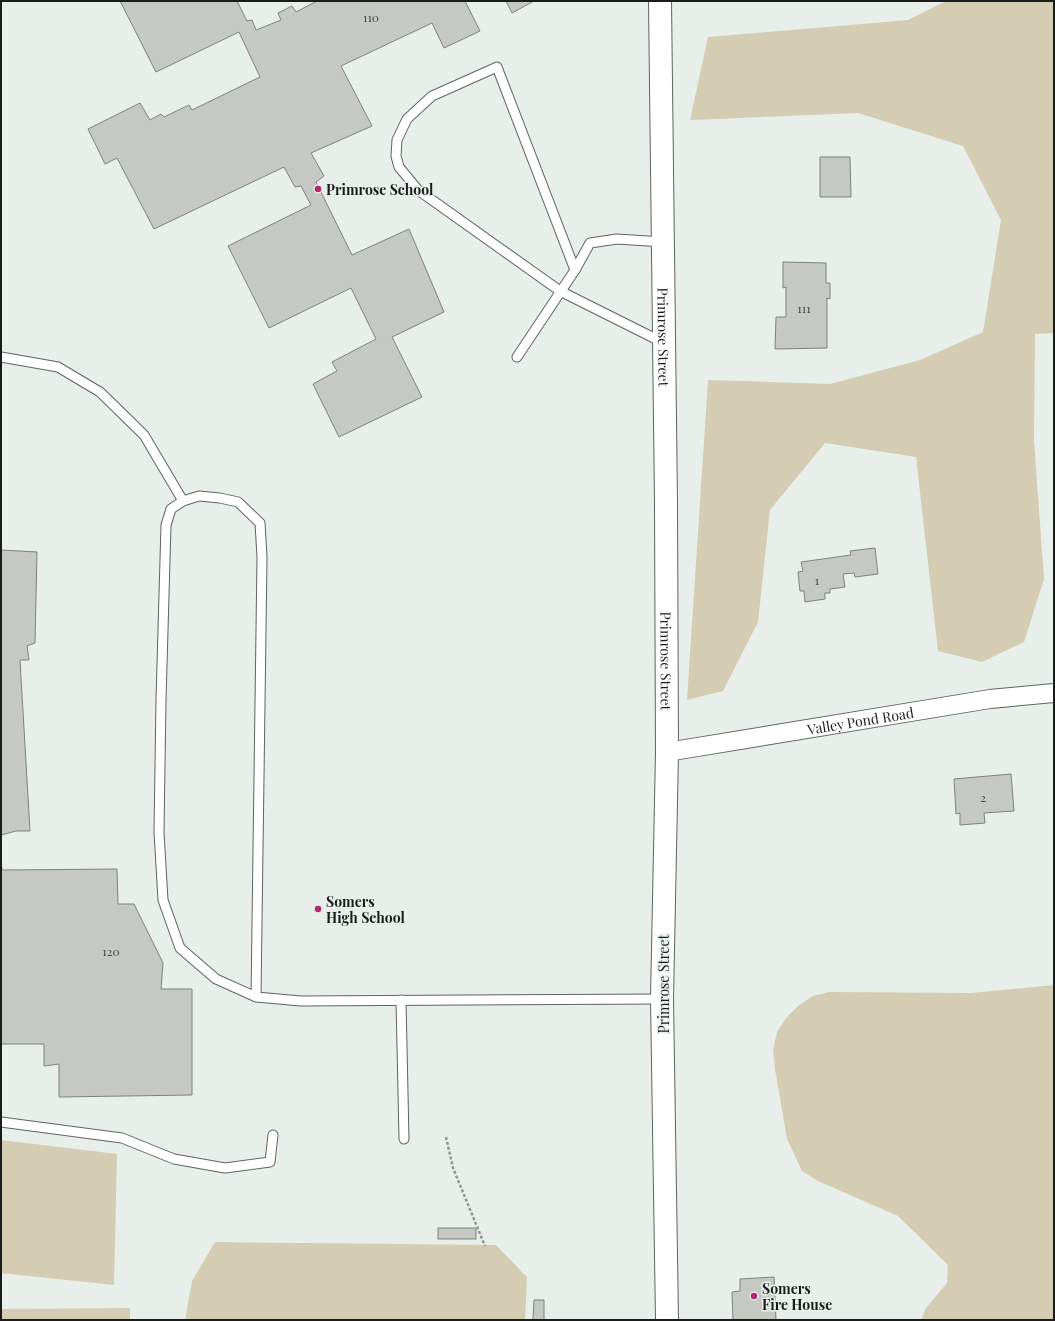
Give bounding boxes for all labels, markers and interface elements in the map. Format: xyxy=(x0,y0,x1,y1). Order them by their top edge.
house number: 110 xyxy=(363,9,379,25)
place label: Primrose School xyxy=(326,180,434,199)
marker: Primrose School xyxy=(313,184,323,194)
street label: Primrose Street xyxy=(654,287,674,388)
house number: 111 xyxy=(797,300,811,316)
house number: 1 xyxy=(815,572,820,588)
street label: Primrose Street xyxy=(657,611,676,712)
street label: Valley Pond Road xyxy=(805,702,915,739)
house number: 2 xyxy=(980,789,986,805)
place label: Somers High School xyxy=(326,892,405,927)
marker: Somers High School xyxy=(313,904,323,914)
street label: Primrose Street xyxy=(654,933,673,1034)
house number: 120 xyxy=(102,943,120,959)
place label: Somers Fire House xyxy=(762,1279,832,1314)
marker: Somers Fire House xyxy=(749,1291,759,1301)

